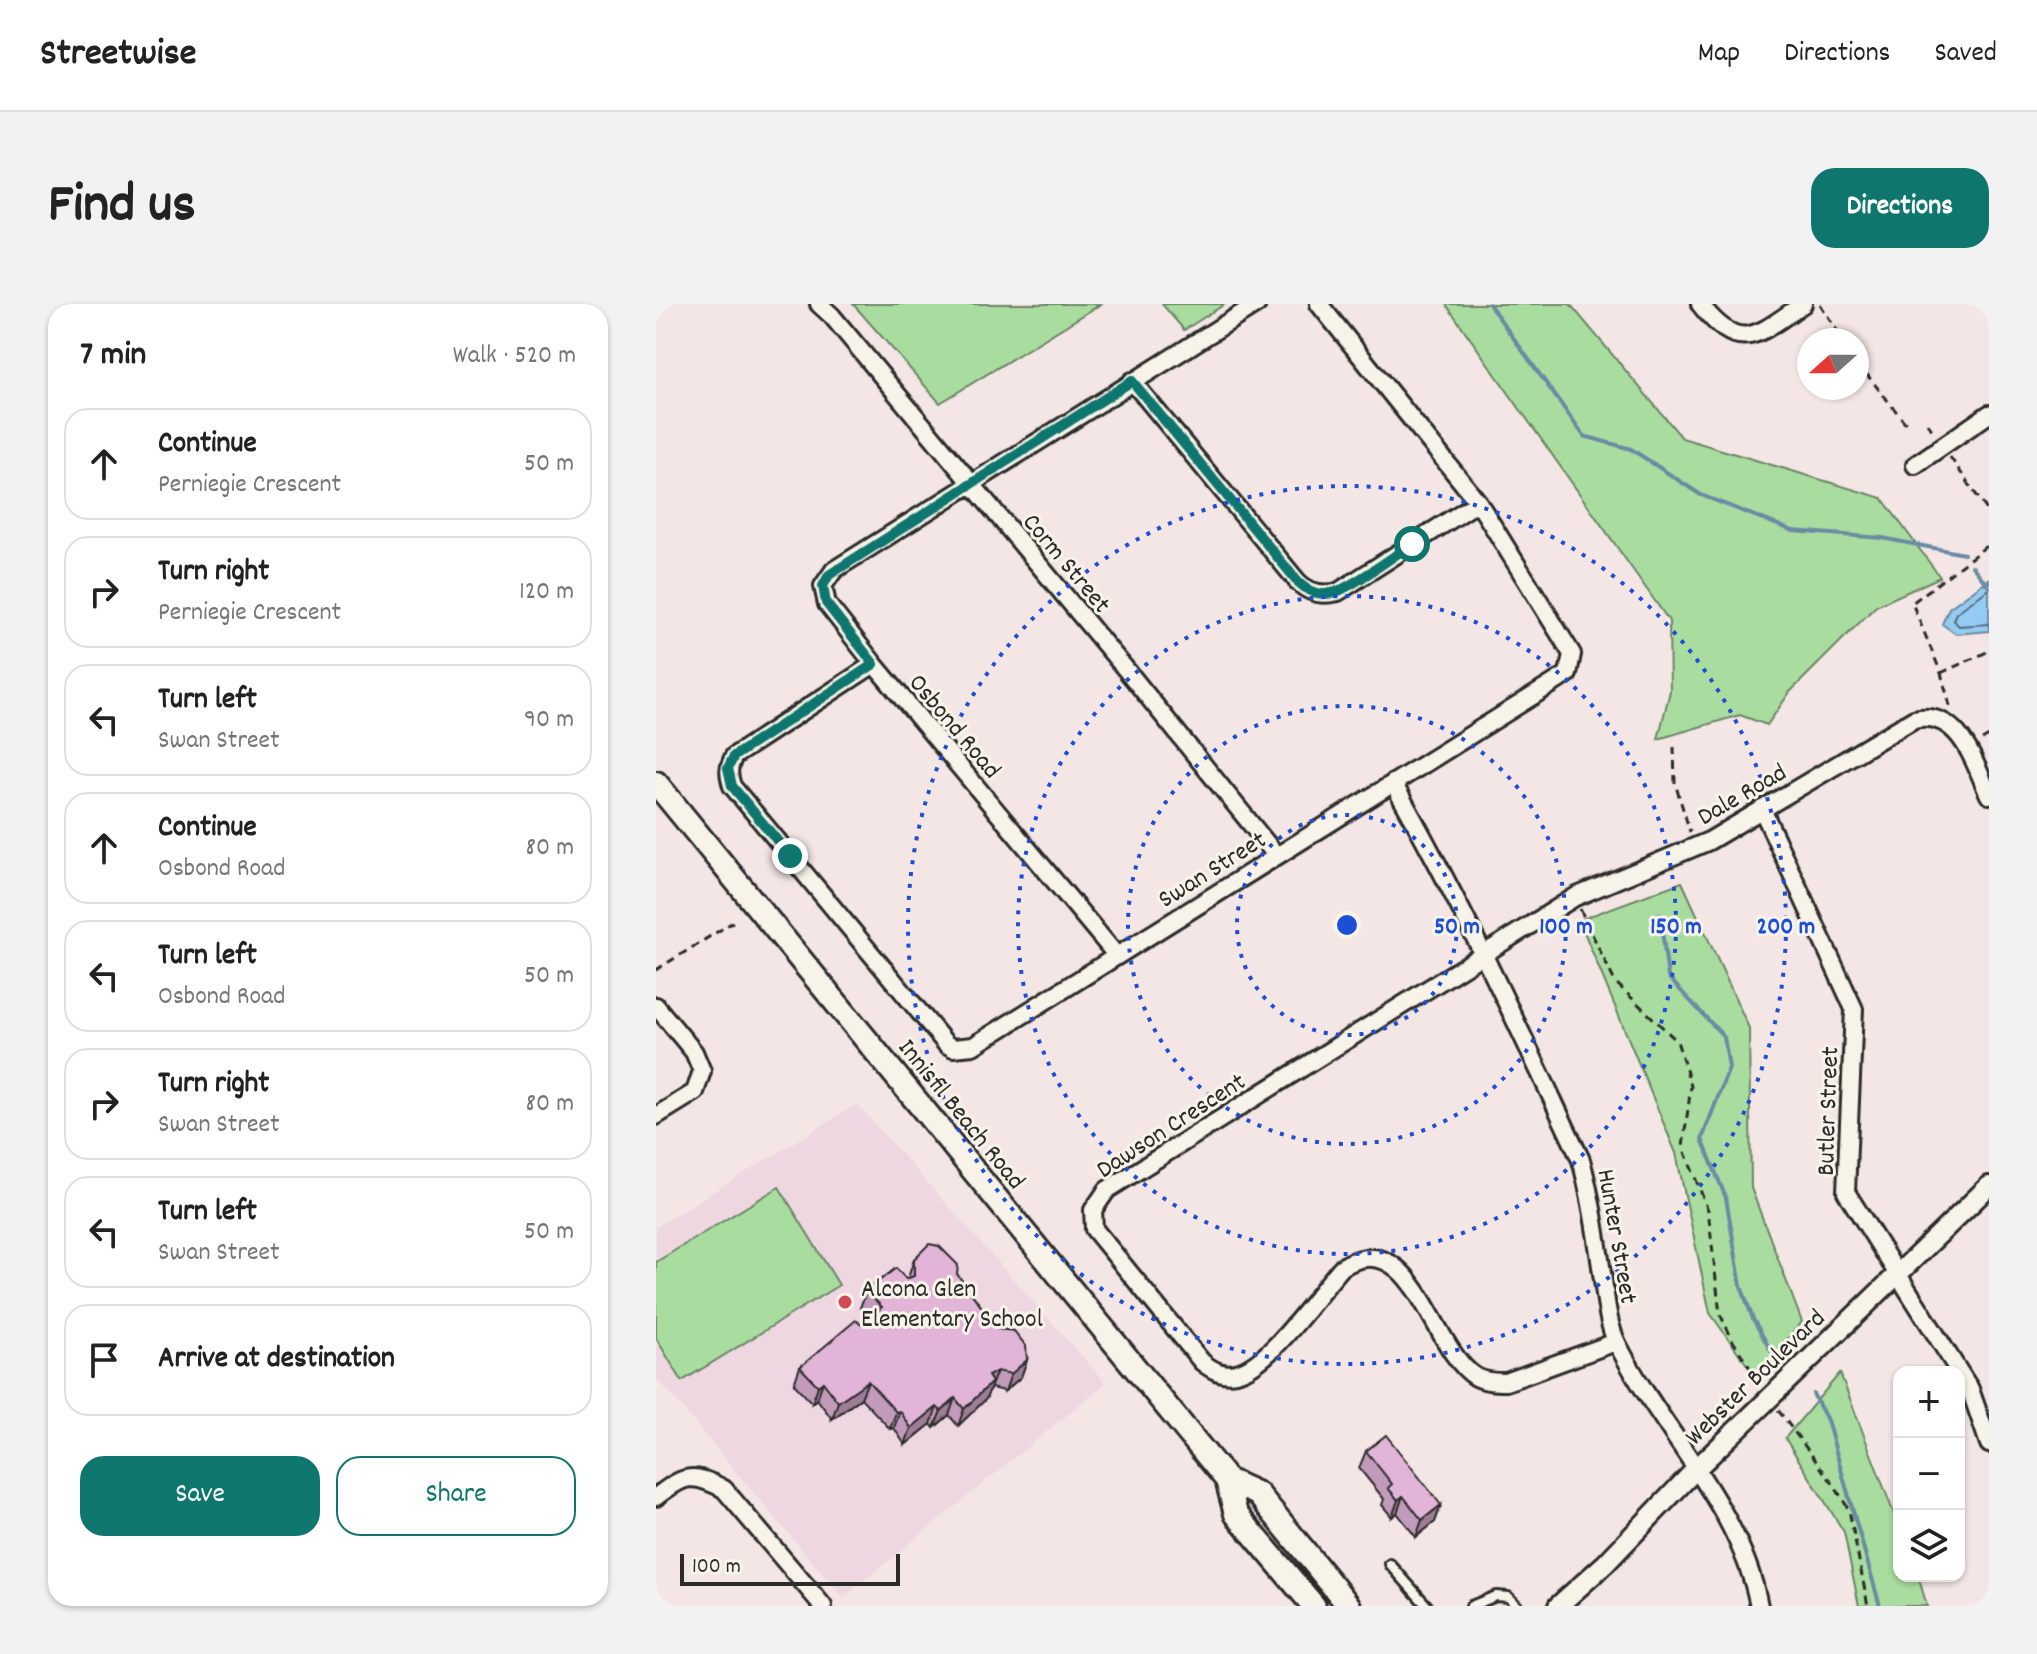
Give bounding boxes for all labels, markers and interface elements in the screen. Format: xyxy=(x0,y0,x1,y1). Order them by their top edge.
text: Streetwise xyxy=(40,28,197,83)
text: Map xyxy=(1698,35,1740,75)
text: Directions xyxy=(1784,35,1890,75)
text: Saved xyxy=(1934,35,1997,75)
text: Find us xyxy=(48,168,196,248)
button: Directions xyxy=(1811,168,1989,248)
north arrow xyxy=(1797,328,1869,400)
text: 7 min xyxy=(80,332,146,381)
text: Walk · 520 m xyxy=(453,338,576,375)
text: Continue xyxy=(158,424,257,467)
icon: ahead xyxy=(82,442,126,486)
text: 50 m xyxy=(524,446,574,483)
text: Perniegie Crescent xyxy=(158,467,341,504)
street label: Corm Street xyxy=(1012,506,1119,623)
route start xyxy=(1394,526,1430,562)
text: Turn right xyxy=(158,552,269,595)
icon: right xyxy=(82,570,126,614)
text: 120 m xyxy=(519,574,574,611)
text: Perniegie Crescent xyxy=(158,595,341,632)
street label: Osbond Road xyxy=(898,667,1008,788)
text: Turn left xyxy=(158,680,257,723)
icon: left xyxy=(82,698,126,742)
text: 90 m xyxy=(524,702,574,739)
text: Swan Street xyxy=(158,723,280,760)
street label: Dale Road xyxy=(1691,756,1794,837)
text: Continue xyxy=(158,808,257,851)
street label: Swan Street xyxy=(1152,823,1275,919)
icon: ahead xyxy=(82,826,126,870)
text: 80 m xyxy=(526,830,574,867)
route end xyxy=(772,838,808,874)
text: Osbond Road xyxy=(158,851,285,888)
centre of rings xyxy=(1333,911,1361,939)
text: 50 m xyxy=(1434,911,1480,945)
text: 100 m xyxy=(1539,911,1593,945)
text: 150 m xyxy=(1650,911,1702,945)
text: 200 m xyxy=(1757,911,1815,945)
text: Turn left xyxy=(158,936,257,979)
icon: left xyxy=(82,954,126,998)
text: 50 m xyxy=(524,958,574,995)
text: Osbond Road xyxy=(158,979,285,1016)
street label: Innisfil Beach Road xyxy=(888,1032,1033,1199)
street label: Butler Street xyxy=(1809,1045,1850,1177)
text: Turn right xyxy=(158,1064,269,1107)
street label: Dawson Crescent xyxy=(1090,1065,1254,1189)
icon: right xyxy=(82,1082,126,1126)
text: 80 m xyxy=(526,1086,574,1123)
text: Swan Street xyxy=(158,1107,280,1144)
street label: Hunter Street xyxy=(1585,1166,1646,1307)
text: Turn left xyxy=(158,1192,257,1235)
icon: left xyxy=(82,1210,126,1254)
text: 50 m xyxy=(524,1214,574,1251)
text: Swan Street xyxy=(158,1235,280,1272)
place label: Alcona Glen Elementary School xyxy=(861,1272,1043,1339)
marker: Alcona Glen Elementary School xyxy=(836,1293,854,1311)
street label: Webster Boulevard xyxy=(1678,1302,1835,1455)
icon: arrive xyxy=(82,1338,126,1382)
text: Arrive at destination xyxy=(158,1339,395,1382)
map controls xyxy=(1893,1366,1965,1582)
button: + xyxy=(1893,1366,1965,1438)
button: − xyxy=(1893,1438,1965,1510)
button: Save xyxy=(80,1456,320,1536)
button: Share xyxy=(336,1456,576,1536)
button: layers xyxy=(1893,1510,1965,1582)
scale bar xyxy=(680,1550,900,1586)
text: 100 m xyxy=(692,1552,741,1583)

